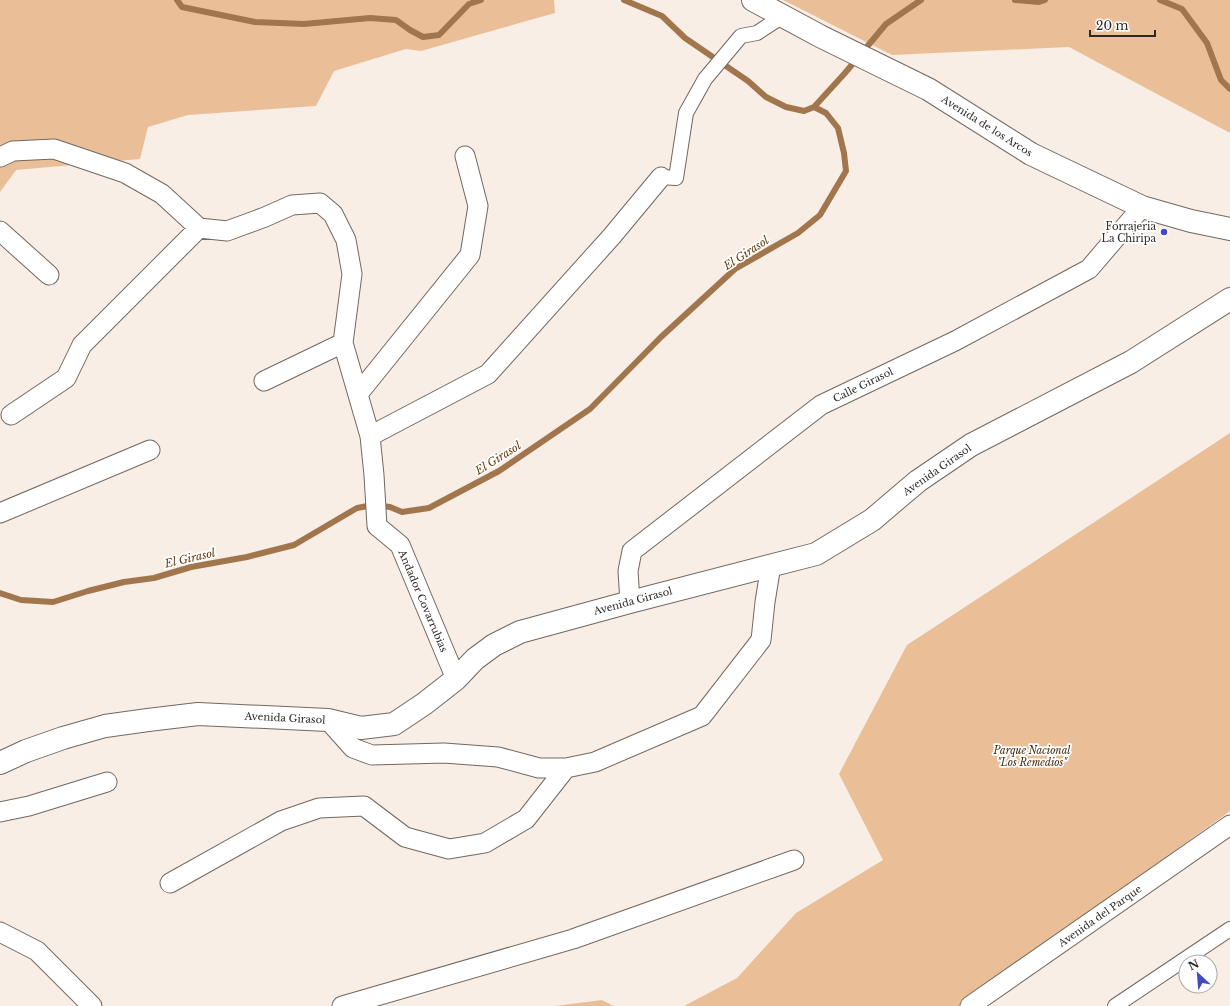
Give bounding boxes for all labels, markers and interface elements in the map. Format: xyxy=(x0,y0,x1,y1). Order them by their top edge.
scale bar xyxy=(1090,12,1155,38)
text: 20 m xyxy=(1096,18,1128,33)
street label: Avenida de los Arcos xyxy=(938,92,1035,160)
place label: Forrajeria La Chiripa xyxy=(1102,220,1156,245)
marker: Forrajeria La Chiripa xyxy=(1159,227,1169,237)
water label: El Girasol xyxy=(720,233,772,273)
street label: Calle Girasol xyxy=(831,365,895,405)
water label: El Girasol xyxy=(472,438,524,478)
street label: Avenida Girasol xyxy=(899,441,974,499)
water label: El Girasol xyxy=(162,545,217,571)
street label: Andador Covarrubias xyxy=(395,547,451,654)
street label: Avenida Girasol xyxy=(591,584,674,618)
street label: Avenida Girasol xyxy=(243,709,326,727)
park label: Parque Nacional "Los Remedios" xyxy=(993,744,1071,769)
street label: Avenida del Parque xyxy=(1055,882,1144,950)
north arrow xyxy=(1178,954,1218,994)
text: N xyxy=(1186,956,1202,974)

